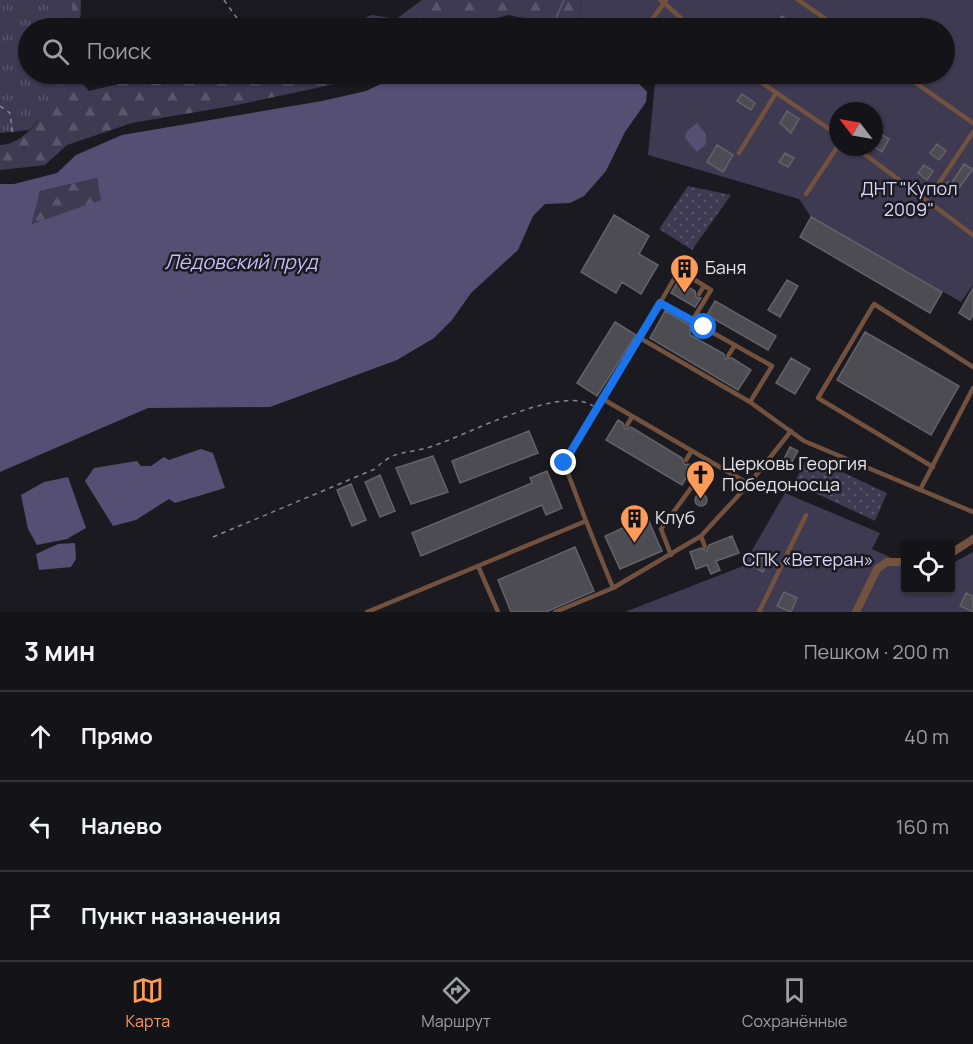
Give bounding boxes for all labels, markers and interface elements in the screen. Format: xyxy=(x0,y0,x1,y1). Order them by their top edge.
search box xyxy=(18,18,955,84)
icon: search xyxy=(39,35,72,68)
text: Поиск xyxy=(87,36,151,66)
north arrow xyxy=(829,102,883,156)
park label: ДНТ "Купол 2009" xyxy=(860,176,958,221)
water label: Лёдовский пруд xyxy=(165,248,319,275)
building icon: Баня xyxy=(668,252,700,294)
place label: Баня xyxy=(705,255,746,279)
route start xyxy=(690,313,716,339)
route end xyxy=(550,449,576,475)
place label: Церковь Георгия Победоносца xyxy=(722,451,867,496)
church icon: Церковь Георгия Победоносца xyxy=(685,458,717,500)
building icon: Клуб xyxy=(618,502,650,544)
place label: Клуб xyxy=(655,505,695,529)
map controls xyxy=(901,540,955,594)
button: locate xyxy=(901,540,955,594)
park label: СПК «Ветеран» xyxy=(743,547,873,571)
text: 3 мин xyxy=(24,633,95,669)
text: Пешком · 200 m xyxy=(804,638,949,665)
icon: ahead xyxy=(24,720,57,753)
text: Прямо xyxy=(81,721,153,751)
text: 40 m xyxy=(904,723,949,750)
icon: left xyxy=(24,810,57,843)
text: Налево xyxy=(81,811,162,841)
text: 160 m xyxy=(896,813,949,840)
icon: arrive xyxy=(24,900,57,933)
text: Пункт назначения xyxy=(81,901,281,931)
tab: Карта xyxy=(126,974,170,1032)
tab: Маршрут xyxy=(421,974,491,1032)
tab: Сохранённые xyxy=(742,974,847,1032)

